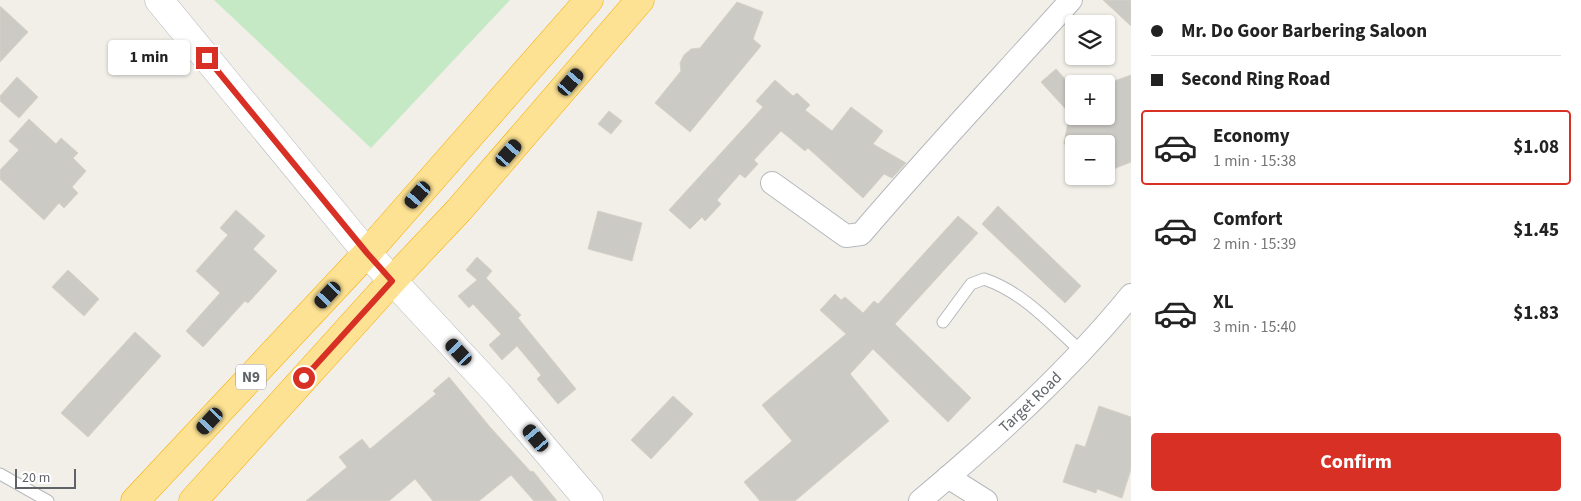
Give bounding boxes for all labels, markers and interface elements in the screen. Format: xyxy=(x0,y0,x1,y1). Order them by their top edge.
map controls xyxy=(1065,15,1115,185)
button: layers xyxy=(1065,15,1115,65)
text: Mr. Do Goor Barbering Saloon xyxy=(1181,18,1427,45)
callout: 1 min xyxy=(107,40,190,76)
text: 1 min xyxy=(130,46,168,68)
route end xyxy=(196,47,218,69)
car xyxy=(555,66,586,98)
text: Second Ring Road xyxy=(1181,66,1330,93)
button: + xyxy=(1065,75,1115,125)
text: Economy xyxy=(1213,123,1290,150)
icon: car xyxy=(1153,125,1198,170)
text: $1.08 xyxy=(1513,134,1559,161)
button: − xyxy=(1065,135,1115,185)
car xyxy=(493,137,524,169)
text: 1 min · 15:38 xyxy=(1213,150,1296,172)
car xyxy=(402,179,433,211)
text: Comfort xyxy=(1213,206,1283,233)
icon: car xyxy=(1153,208,1198,253)
text: $1.45 xyxy=(1513,217,1559,244)
text: 2 min · 15:39 xyxy=(1213,233,1296,255)
car xyxy=(312,279,343,311)
text: XL xyxy=(1213,289,1234,316)
icon: car xyxy=(1153,291,1198,336)
text: $1.83 xyxy=(1513,300,1559,327)
text: 3 min · 15:40 xyxy=(1213,316,1296,338)
car xyxy=(443,336,474,368)
road number: N9 xyxy=(236,364,266,390)
route start xyxy=(293,367,315,389)
street label: Target Road xyxy=(994,367,1067,438)
car xyxy=(194,405,225,437)
car xyxy=(520,422,551,454)
button: Confirm xyxy=(1151,433,1561,491)
scale bar xyxy=(15,466,76,489)
text: 20 m xyxy=(22,468,50,488)

